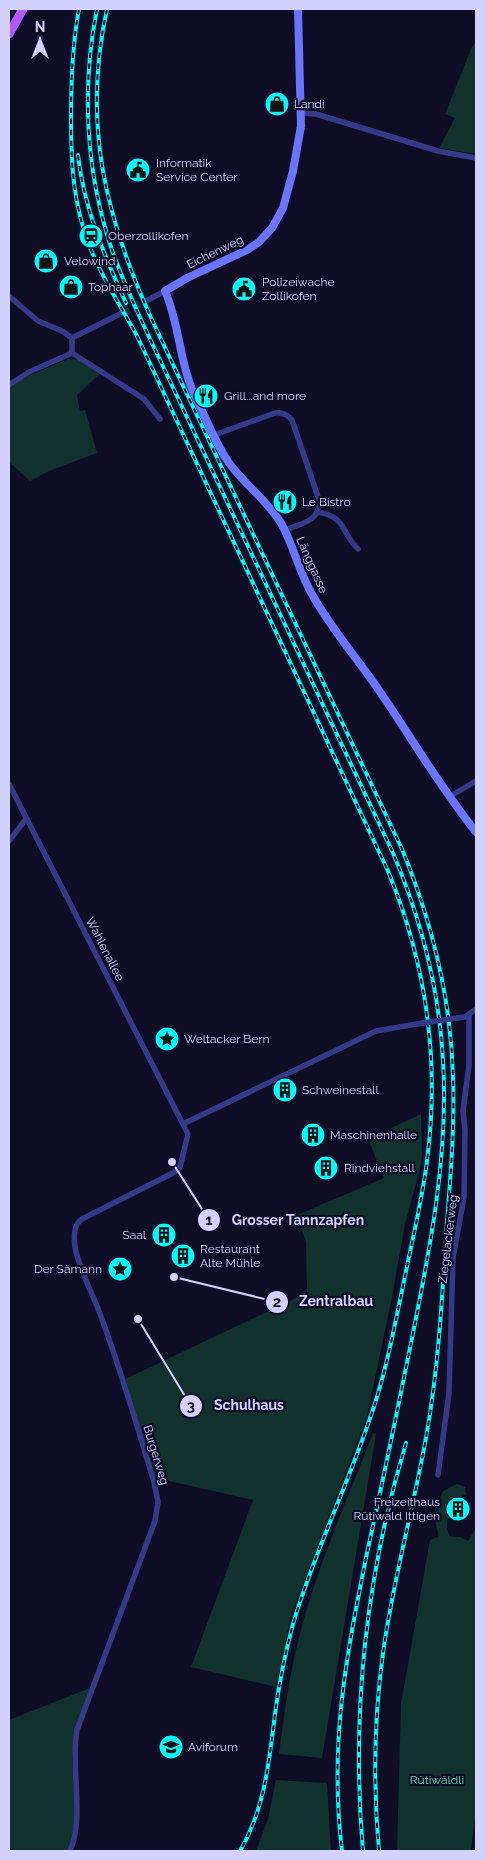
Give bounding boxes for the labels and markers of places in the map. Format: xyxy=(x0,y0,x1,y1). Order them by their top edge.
shop icon: Landi xyxy=(264,91,290,117)
place label: Landi xyxy=(294,97,325,111)
place label: Informatik Service Center xyxy=(156,156,238,184)
public building icon: Informatik Service Center xyxy=(125,157,151,183)
station icon: Oberzollikofen xyxy=(78,223,104,249)
place label: Oberzollikofen xyxy=(108,229,189,243)
shop icon: Velowind xyxy=(33,248,59,274)
place label: Velowind xyxy=(64,254,115,268)
shop icon: Tophaar xyxy=(58,274,84,300)
place label: Polizeiwache Zollikofen xyxy=(262,275,335,303)
public building icon: Polizeiwache Zollikofen xyxy=(231,276,257,302)
place label: Tophaar xyxy=(88,280,134,294)
restaurant icon: Grill...and more xyxy=(193,383,219,409)
place label: Grill...and more xyxy=(224,389,306,403)
restaurant icon: Le Bistro xyxy=(272,489,298,515)
place label: Le Bistro xyxy=(302,495,351,509)
place icon: Weltacker Bern xyxy=(154,1026,180,1052)
place label: Weltacker Bern xyxy=(184,1032,270,1046)
building icon: Schweinestall xyxy=(272,1077,298,1103)
place label: Schweinestall xyxy=(302,1083,380,1097)
building icon: Maschinenhalle xyxy=(300,1122,326,1148)
place label: Maschinenhalle xyxy=(330,1128,417,1142)
building icon: Rindviehstall xyxy=(313,1155,339,1181)
place label: Rindviehstall xyxy=(344,1161,416,1175)
callout: Grosser Tannzapfen xyxy=(197,1206,375,1235)
building icon: Saal xyxy=(151,1222,177,1248)
place label: Saal xyxy=(122,1228,147,1242)
place label: Restaurant Alte Mühle xyxy=(200,1242,260,1270)
building icon: Restaurant Alte Mühle xyxy=(170,1243,196,1269)
place icon: Der Sämann xyxy=(107,1256,133,1282)
place label: Der Sämann xyxy=(34,1262,102,1276)
callout: Zentralbau xyxy=(264,1287,383,1316)
callout: Schulhaus xyxy=(178,1391,294,1420)
place label: Freizeithaus Rütiwald Ittigen xyxy=(354,1495,440,1523)
building icon: Freizeithaus Rütiwald Ittigen xyxy=(445,1496,471,1522)
school or university icon: Aviforum xyxy=(158,1734,184,1760)
place label: Aviforum xyxy=(188,1740,238,1754)

